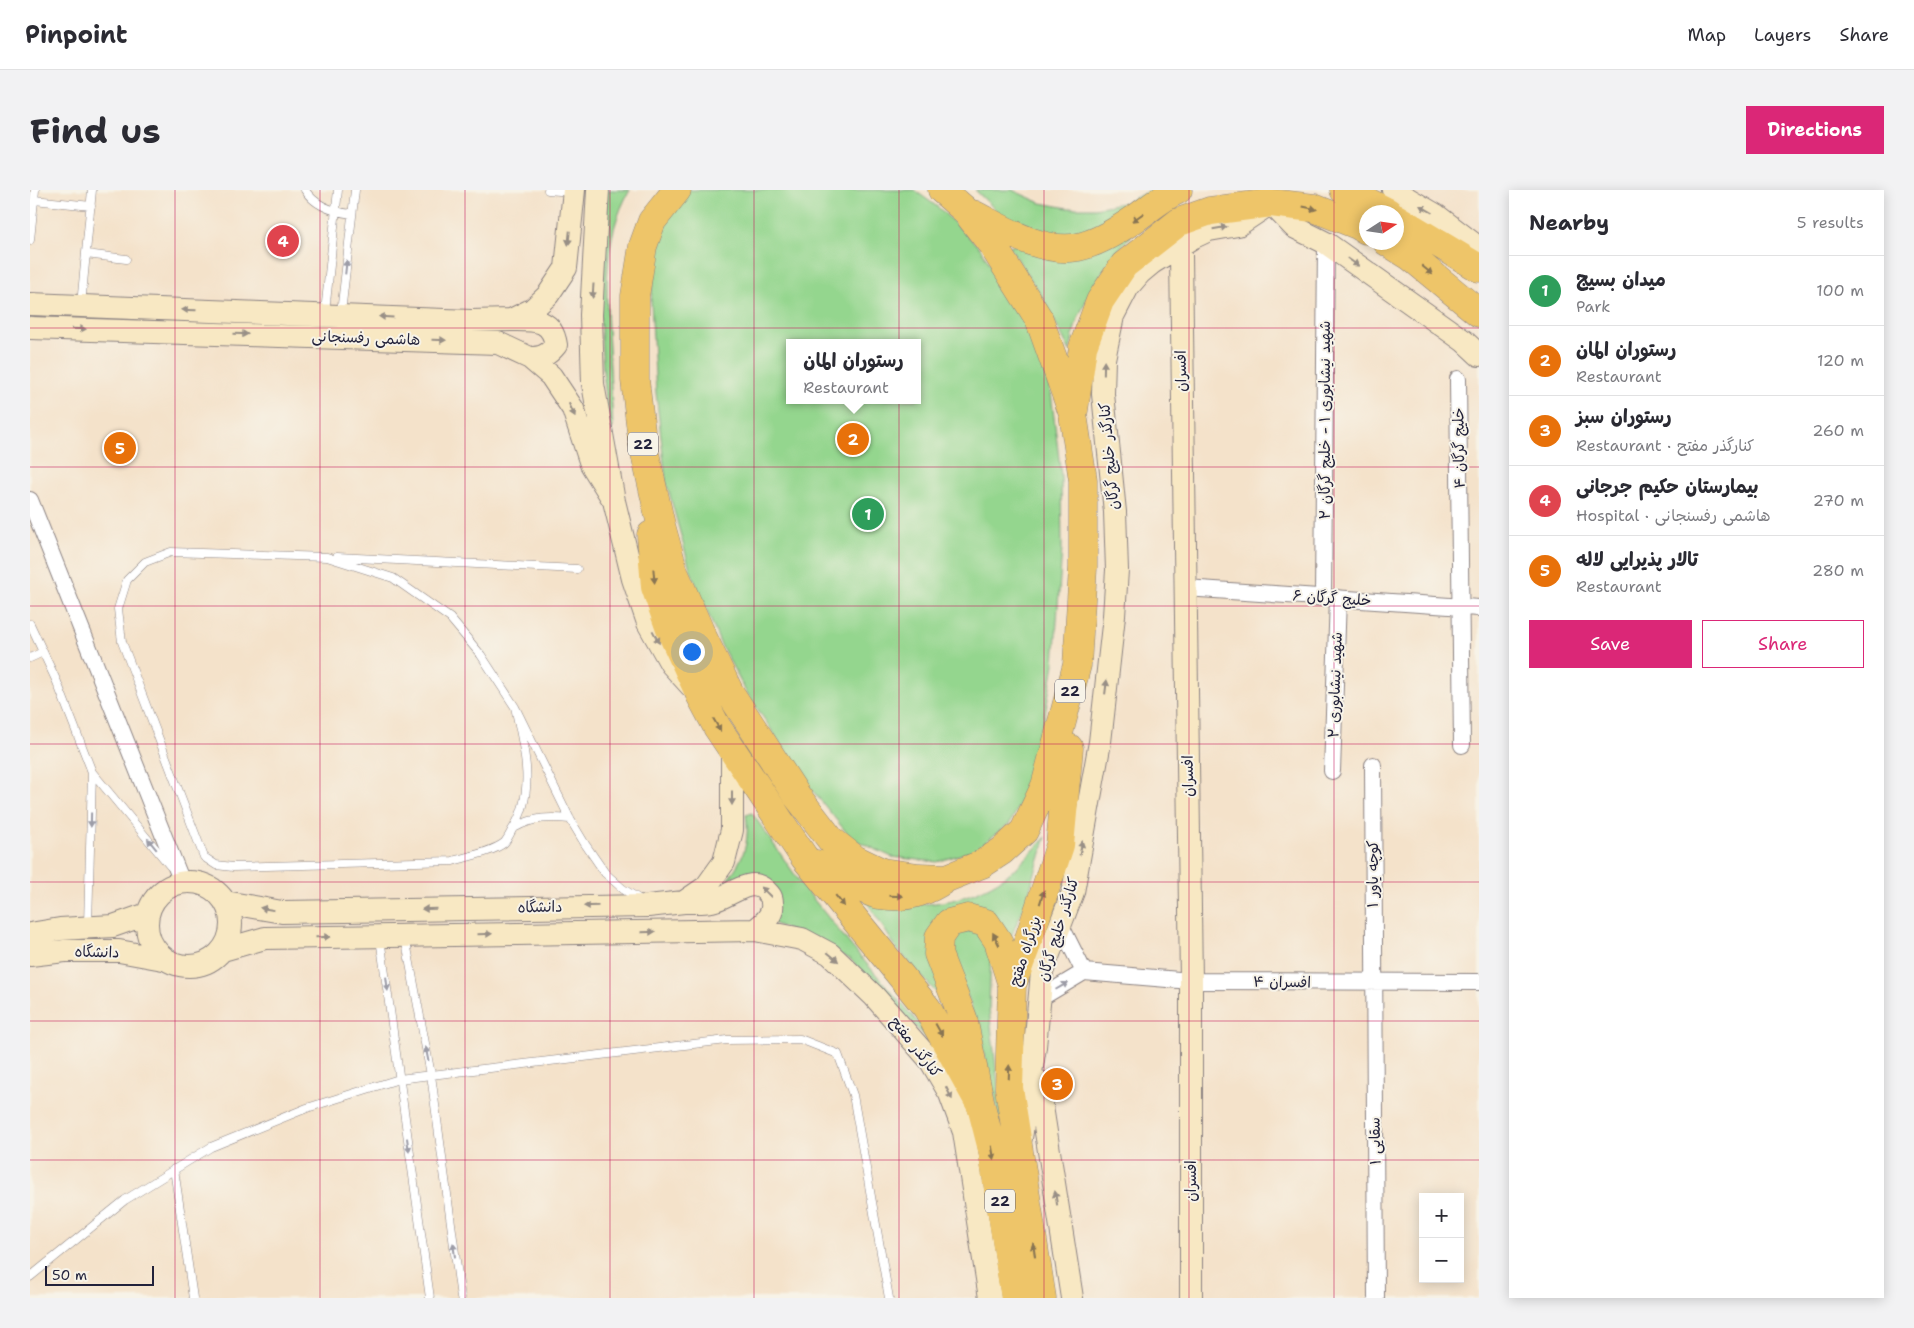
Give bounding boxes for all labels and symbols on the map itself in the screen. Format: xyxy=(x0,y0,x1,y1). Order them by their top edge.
one-way arrow xyxy=(1303,205,1319,213)
north arrow xyxy=(1359,205,1404,250)
one-way arrow xyxy=(1418,205,1433,213)
one-way arrow xyxy=(1131,212,1145,222)
pin: 4 xyxy=(267,222,299,260)
one-way arrow xyxy=(1213,223,1229,231)
one-way arrow xyxy=(565,231,573,247)
one-way arrow xyxy=(1346,256,1359,266)
one-way arrow xyxy=(342,258,350,274)
one-way arrow xyxy=(1421,264,1433,275)
one-way arrow xyxy=(589,283,597,299)
one-way arrow xyxy=(180,306,196,314)
one-way arrow xyxy=(378,313,394,321)
street label: شهید نیشابوری ۱ - خلیج گرگان ۲ xyxy=(1315,321,1335,519)
one-way arrow xyxy=(71,326,87,334)
street label: هاشمی رفسنجانی xyxy=(311,326,421,350)
one-way arrow xyxy=(233,331,249,339)
one-way arrow xyxy=(431,337,447,345)
street label: افسران xyxy=(1171,350,1191,392)
one-way arrow xyxy=(1100,360,1108,376)
street label: کنارگذر خلیج گرگان xyxy=(1094,401,1124,511)
one-way arrow xyxy=(568,403,576,417)
street label: خلیج گرگان ۴ xyxy=(1448,407,1470,489)
pin: 2 xyxy=(837,420,869,458)
pin: 5 xyxy=(104,429,136,467)
road number: 22 xyxy=(628,432,658,456)
pin: 1 xyxy=(852,495,884,533)
one-way arrow xyxy=(651,568,659,584)
street label: خلیج گرگان ۶ xyxy=(1292,585,1372,611)
one-way arrow xyxy=(652,630,660,645)
street label: شهید نیشابوری ۲ xyxy=(1323,632,1347,738)
your location xyxy=(679,639,705,665)
one-way arrow xyxy=(1102,679,1110,695)
road number: 22 xyxy=(1055,680,1085,702)
one-way arrow xyxy=(712,719,721,732)
street label: افسران xyxy=(1178,755,1198,797)
one-way arrow xyxy=(728,791,736,807)
one-way arrow xyxy=(87,813,95,829)
one-way arrow xyxy=(146,838,157,851)
one-way arrow xyxy=(1077,840,1085,855)
street label: کوچه یاور ۱ xyxy=(1363,840,1383,908)
street label: کنارگذر خلیج گرگان xyxy=(1033,874,1083,984)
one-way arrow xyxy=(760,886,772,898)
one-way arrow xyxy=(1039,890,1047,905)
one-way arrow xyxy=(888,892,904,900)
one-way arrow xyxy=(835,894,846,907)
street label: دانشگاه xyxy=(517,897,563,917)
one-way arrow xyxy=(583,902,599,910)
one-way arrow xyxy=(258,905,274,913)
one-way arrow xyxy=(421,905,437,913)
street label: بزرگراه مفتح xyxy=(1004,913,1046,989)
one-way arrow xyxy=(640,928,656,936)
one-way arrow xyxy=(477,930,493,938)
one-way arrow xyxy=(992,932,1000,947)
one-way arrow xyxy=(315,933,331,941)
street label: دانشگاه xyxy=(74,942,120,962)
one-way arrow xyxy=(826,952,839,963)
street label: افسران ۴ xyxy=(1253,971,1311,993)
one-way arrow xyxy=(383,977,391,993)
one-way arrow xyxy=(1055,981,1068,990)
street label: کنارگذر مفتح xyxy=(886,1012,946,1082)
one-way arrow xyxy=(935,1022,943,1037)
one-way arrow xyxy=(423,1046,431,1062)
one-way arrow xyxy=(1006,1064,1014,1080)
pin: 3 xyxy=(1041,1065,1073,1103)
one-way arrow xyxy=(945,1086,953,1101)
street label: سقایی ۱ xyxy=(1365,1117,1385,1165)
one-way arrow xyxy=(404,1138,412,1154)
one-way arrow xyxy=(989,1145,997,1161)
street label: افسران xyxy=(1181,1160,1201,1202)
road number: 22 xyxy=(985,1189,1015,1212)
one-way arrow xyxy=(1052,1190,1060,1206)
one-way arrow xyxy=(450,1241,458,1257)
one-way arrow xyxy=(1030,1242,1038,1258)
scale bar xyxy=(45,1263,154,1286)

